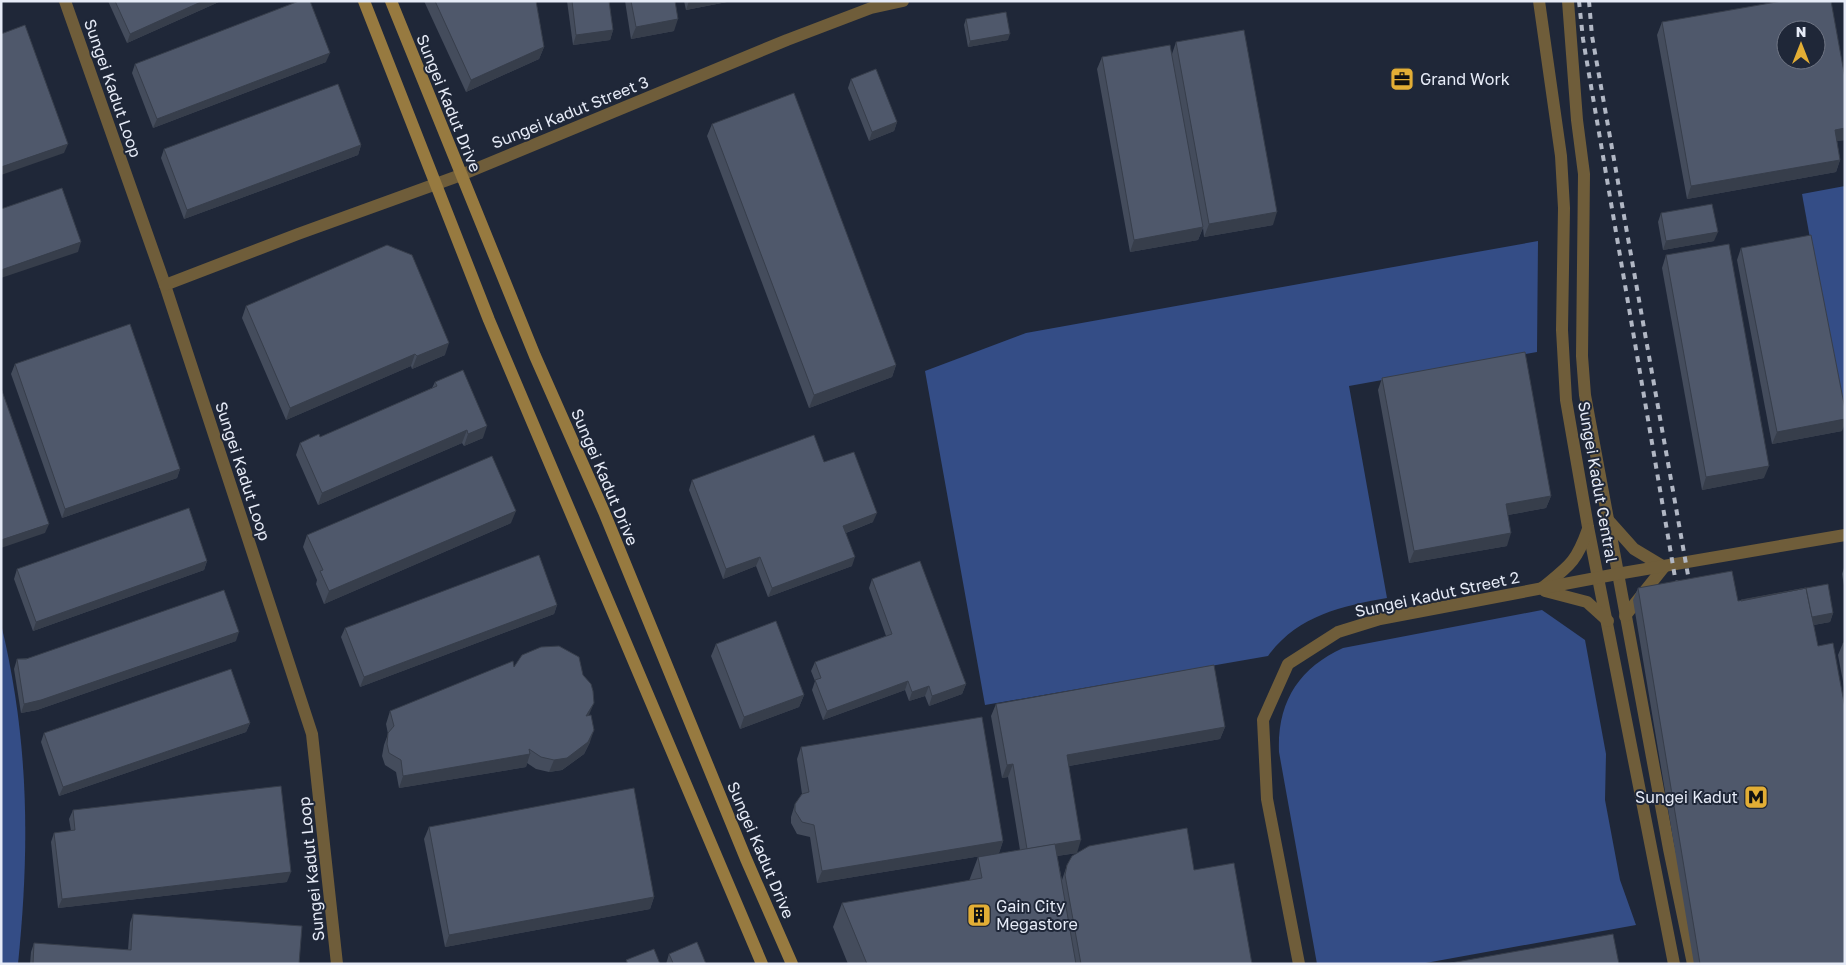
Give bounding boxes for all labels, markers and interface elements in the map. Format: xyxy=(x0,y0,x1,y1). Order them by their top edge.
street label: Sungei Kadut Loop xyxy=(80,16,146,160)
north arrow xyxy=(1776,20,1826,70)
text: N xyxy=(1796,23,1806,40)
street label: Sungei Kadut Drive xyxy=(412,31,486,175)
office icon: Grand Work xyxy=(1389,66,1415,92)
place label: Grand Work xyxy=(1420,69,1510,89)
street label: Sungei Kadut Street 3 xyxy=(488,71,652,153)
street label: Sungei Kadut Loop xyxy=(211,399,275,543)
street label: Sungei Kadut Central xyxy=(1574,400,1622,564)
street label: Sungei Kadut Drive xyxy=(567,406,643,548)
street label: Sungei Kadut Street 2 xyxy=(1353,567,1521,621)
street label: Sungei Kadut Drive xyxy=(723,779,799,921)
metro station icon: Sungei Kadut xyxy=(1743,784,1769,810)
place label: Sungei Kadut xyxy=(1635,787,1738,807)
street label: Sungei Kadut Loop xyxy=(293,796,329,942)
place label: Gain City Megastore xyxy=(996,896,1078,934)
building icon: Gain City Megastore xyxy=(966,902,992,928)

